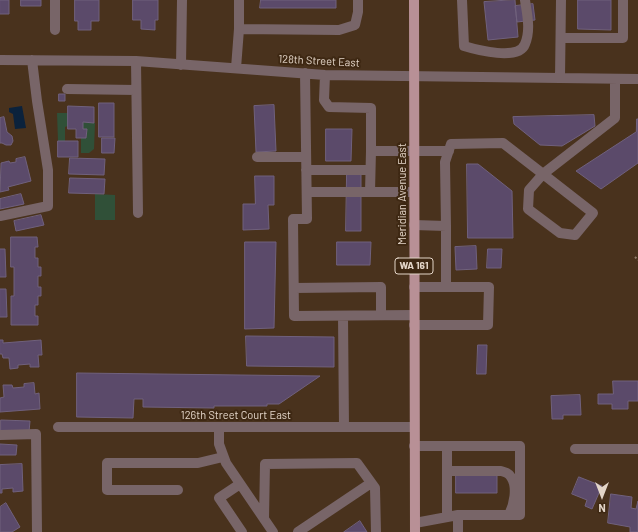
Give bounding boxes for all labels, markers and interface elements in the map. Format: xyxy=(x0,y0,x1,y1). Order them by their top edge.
street label: 128th Street East xyxy=(278,52,360,70)
street label: Meridian Avenue East xyxy=(395,143,409,245)
road number: WA 161 xyxy=(395,258,433,274)
street label: 126th Street Court East xyxy=(181,408,291,422)
north arrow xyxy=(582,476,622,516)
text: N xyxy=(598,502,606,515)

